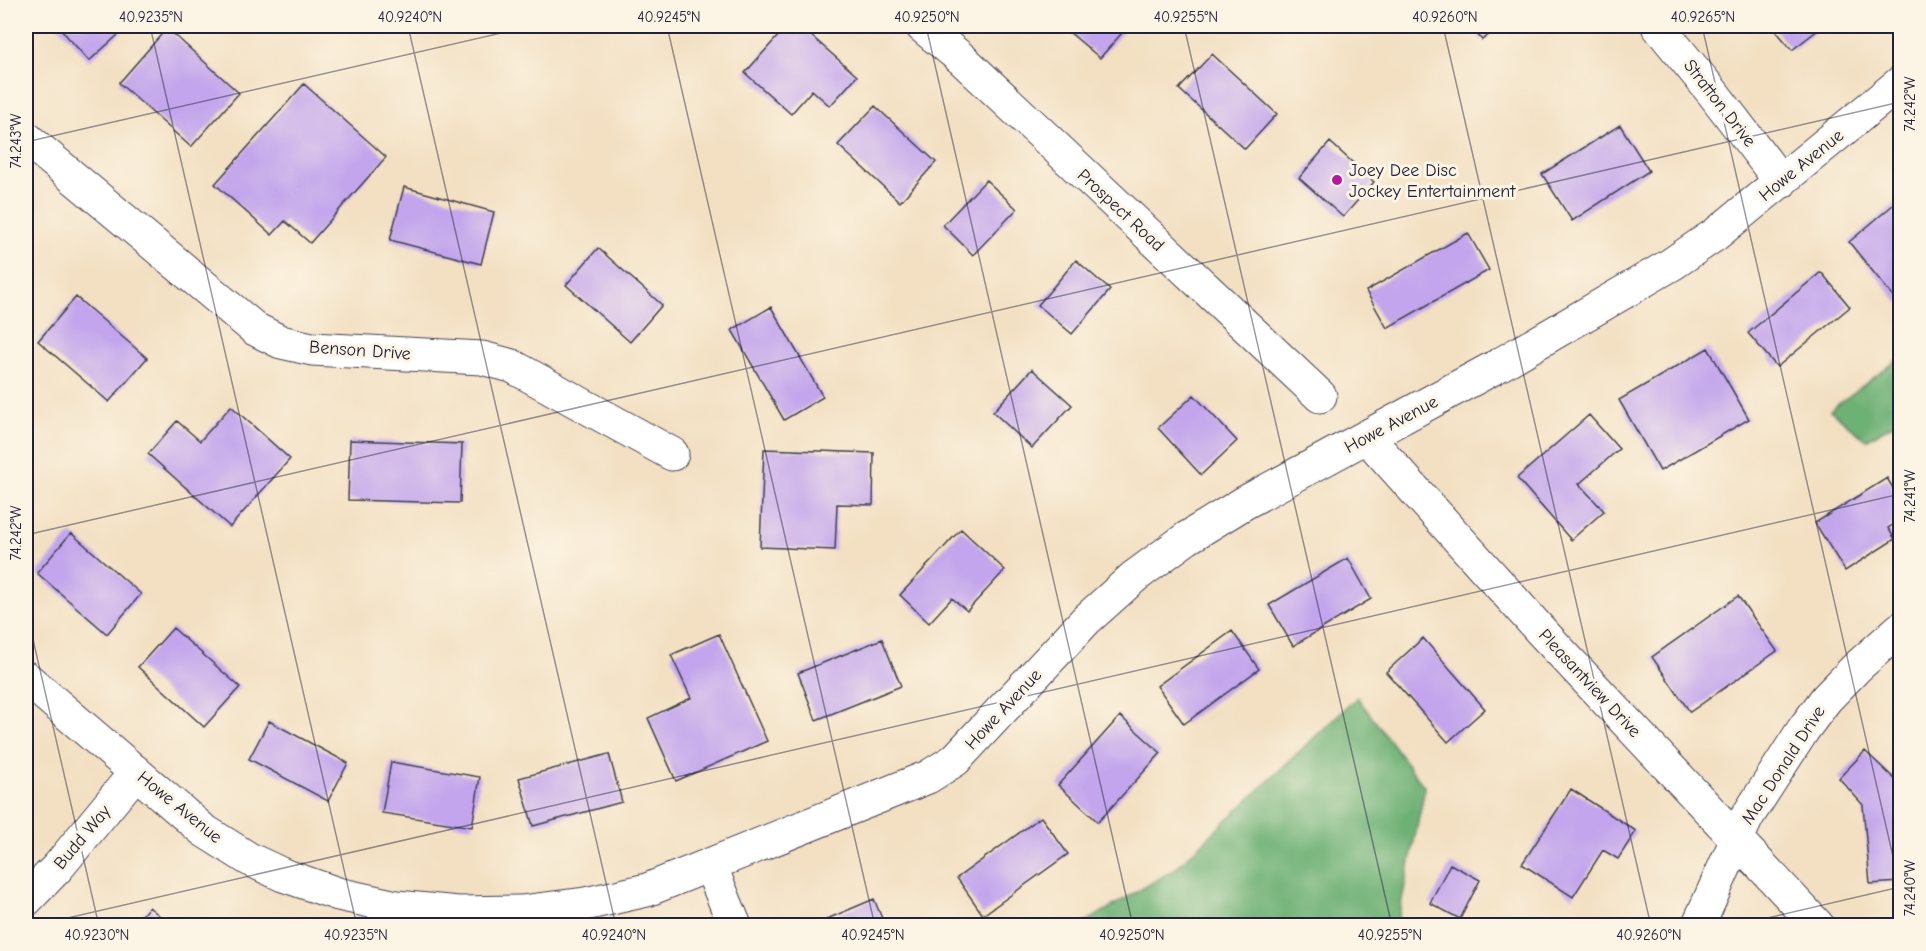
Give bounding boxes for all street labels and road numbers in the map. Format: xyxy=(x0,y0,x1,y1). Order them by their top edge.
street label: Stratton Drive xyxy=(1679,55,1760,151)
street label: Howe Avenue xyxy=(1755,125,1848,206)
street label: Prospect Road xyxy=(1073,165,1168,256)
street label: Benson Drive xyxy=(308,336,411,365)
street label: Howe Avenue xyxy=(1341,391,1441,458)
street label: Pleasantview Drive xyxy=(1534,625,1645,742)
street label: Howe Avenue xyxy=(961,665,1046,754)
street label: Mac Donald Drive xyxy=(1737,702,1830,829)
street label: Howe Avenue xyxy=(133,767,226,848)
street label: Budd Way xyxy=(50,800,116,874)

